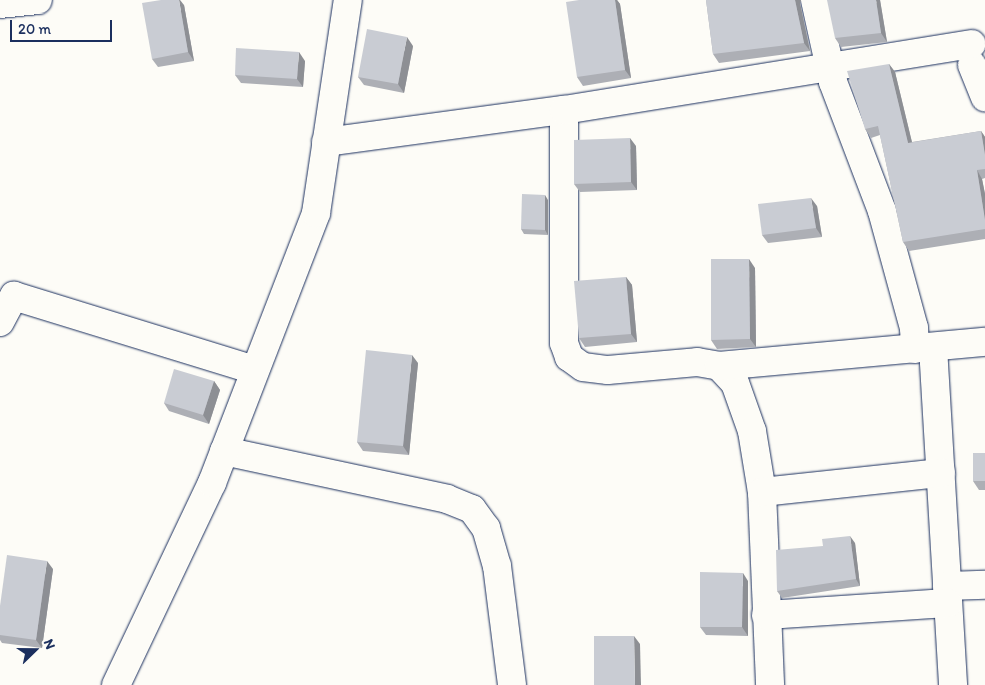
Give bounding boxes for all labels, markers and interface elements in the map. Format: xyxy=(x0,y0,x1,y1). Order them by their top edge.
scale bar xyxy=(12,10,115,42)
text: 20 m xyxy=(18,20,51,38)
north arrow xyxy=(10,625,60,675)
text: N xyxy=(40,637,59,652)

